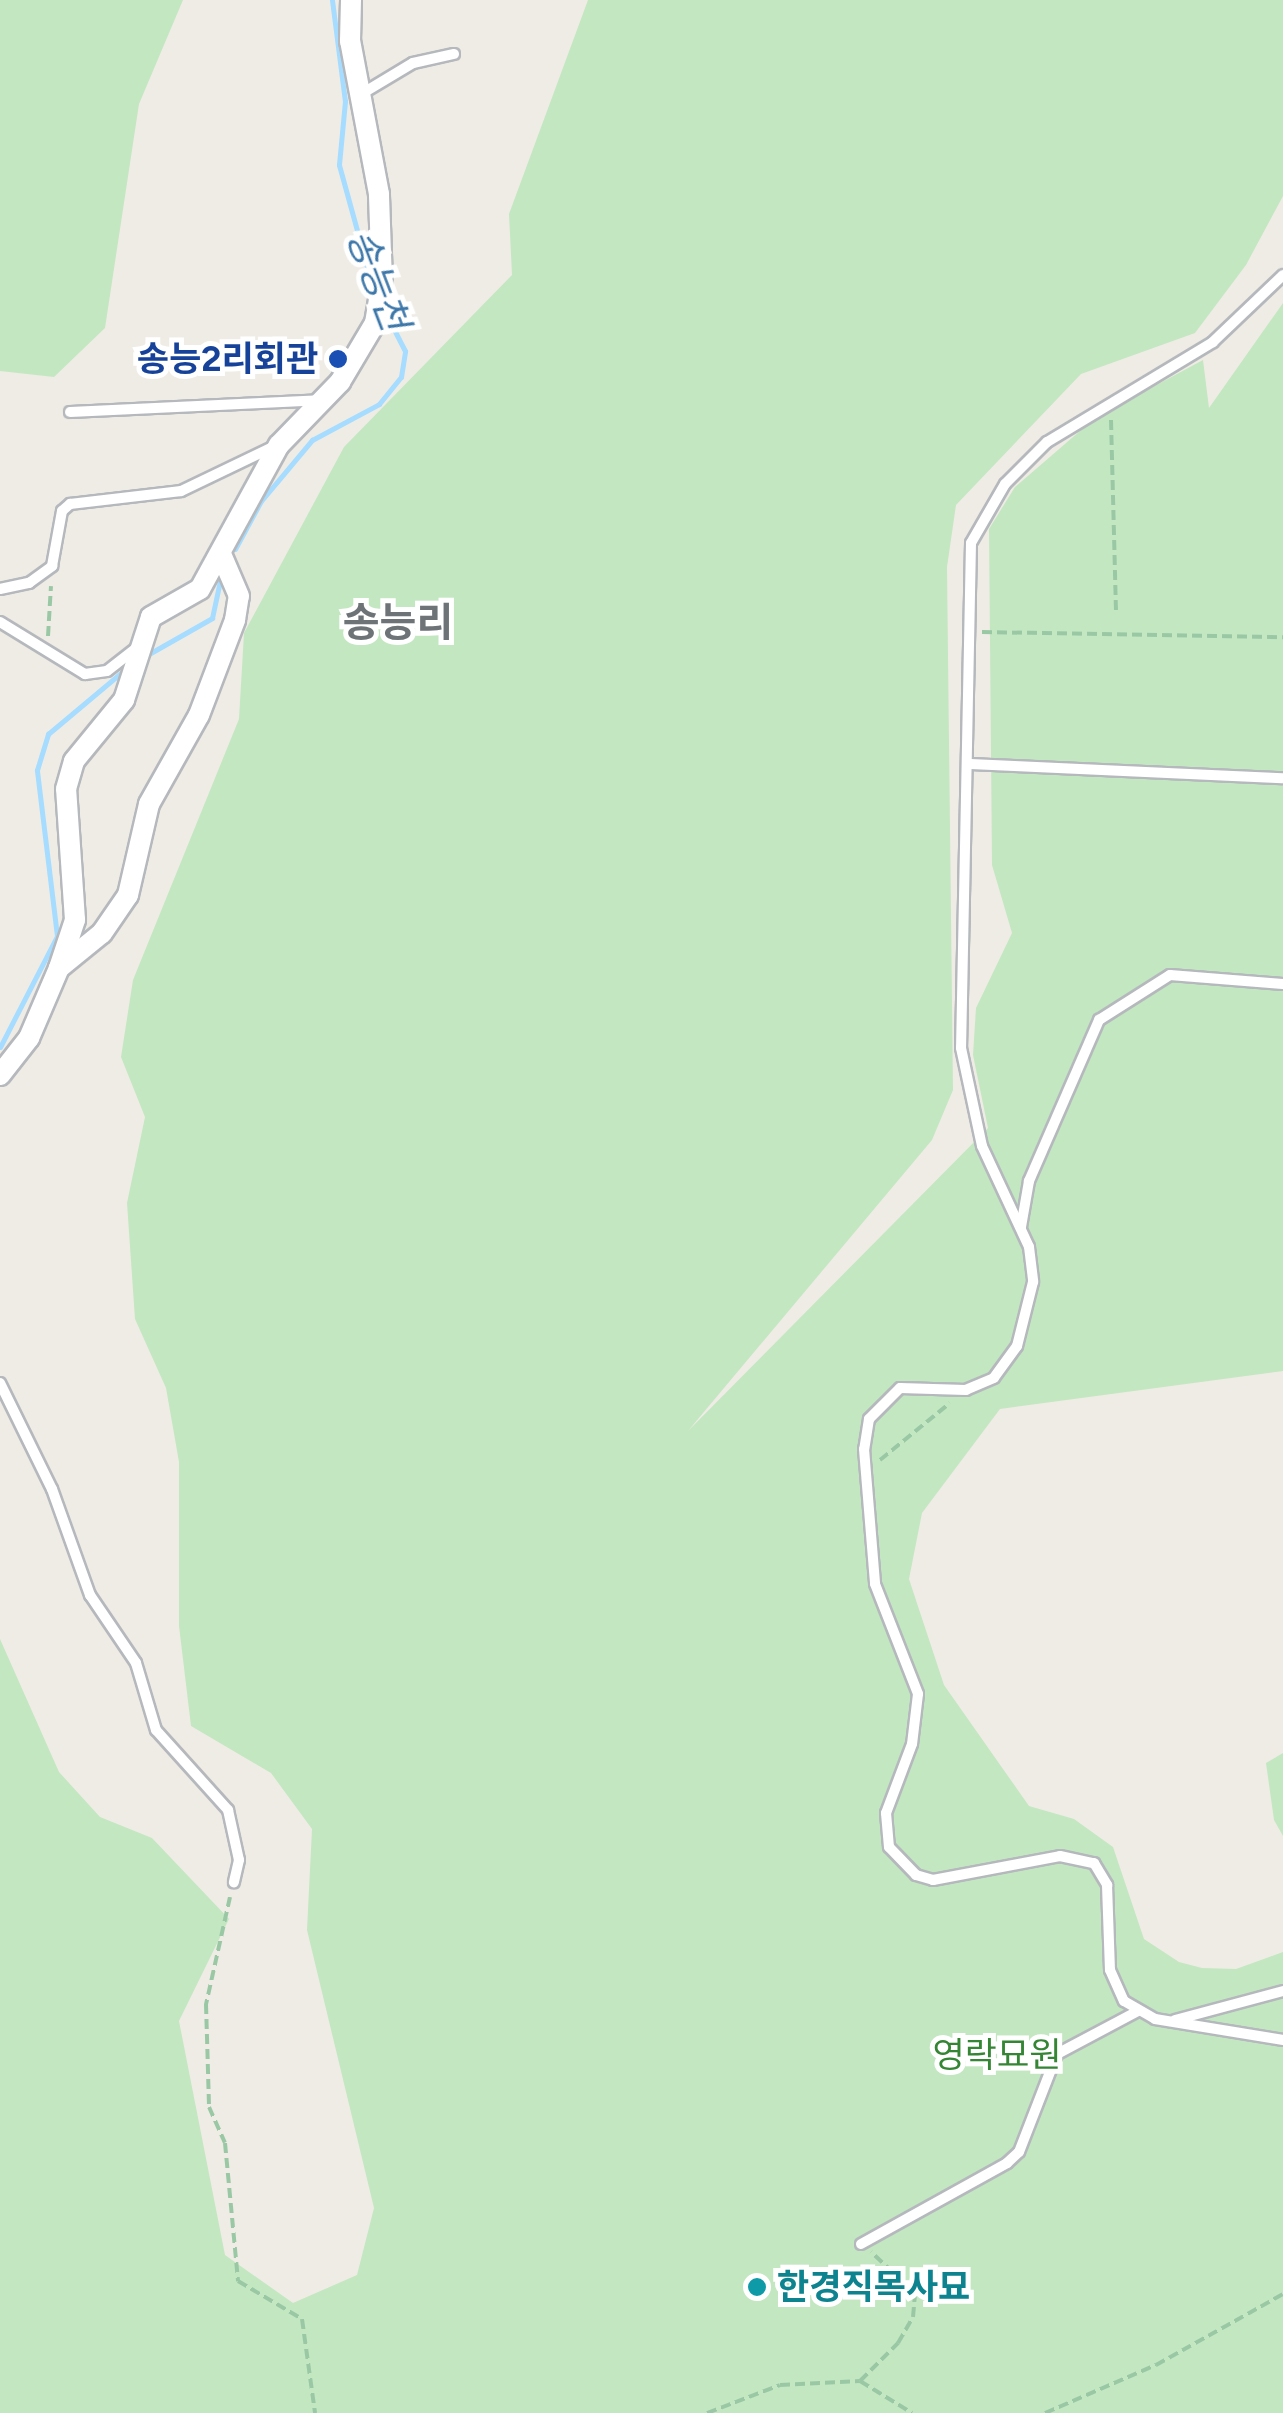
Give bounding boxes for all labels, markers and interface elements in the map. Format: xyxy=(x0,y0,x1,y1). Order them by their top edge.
water label: 송능천 xyxy=(337,223,417,337)
place label: 송능2리회관 xyxy=(137,338,318,380)
marker: 송능2리회관 xyxy=(327,348,349,370)
district label: 송능리 xyxy=(343,598,453,646)
park label: 영락묘원 xyxy=(933,2034,1061,2076)
place label: 한경직목사묘 xyxy=(777,2266,970,2308)
marker: 한경직목사묘 xyxy=(746,2276,768,2298)

